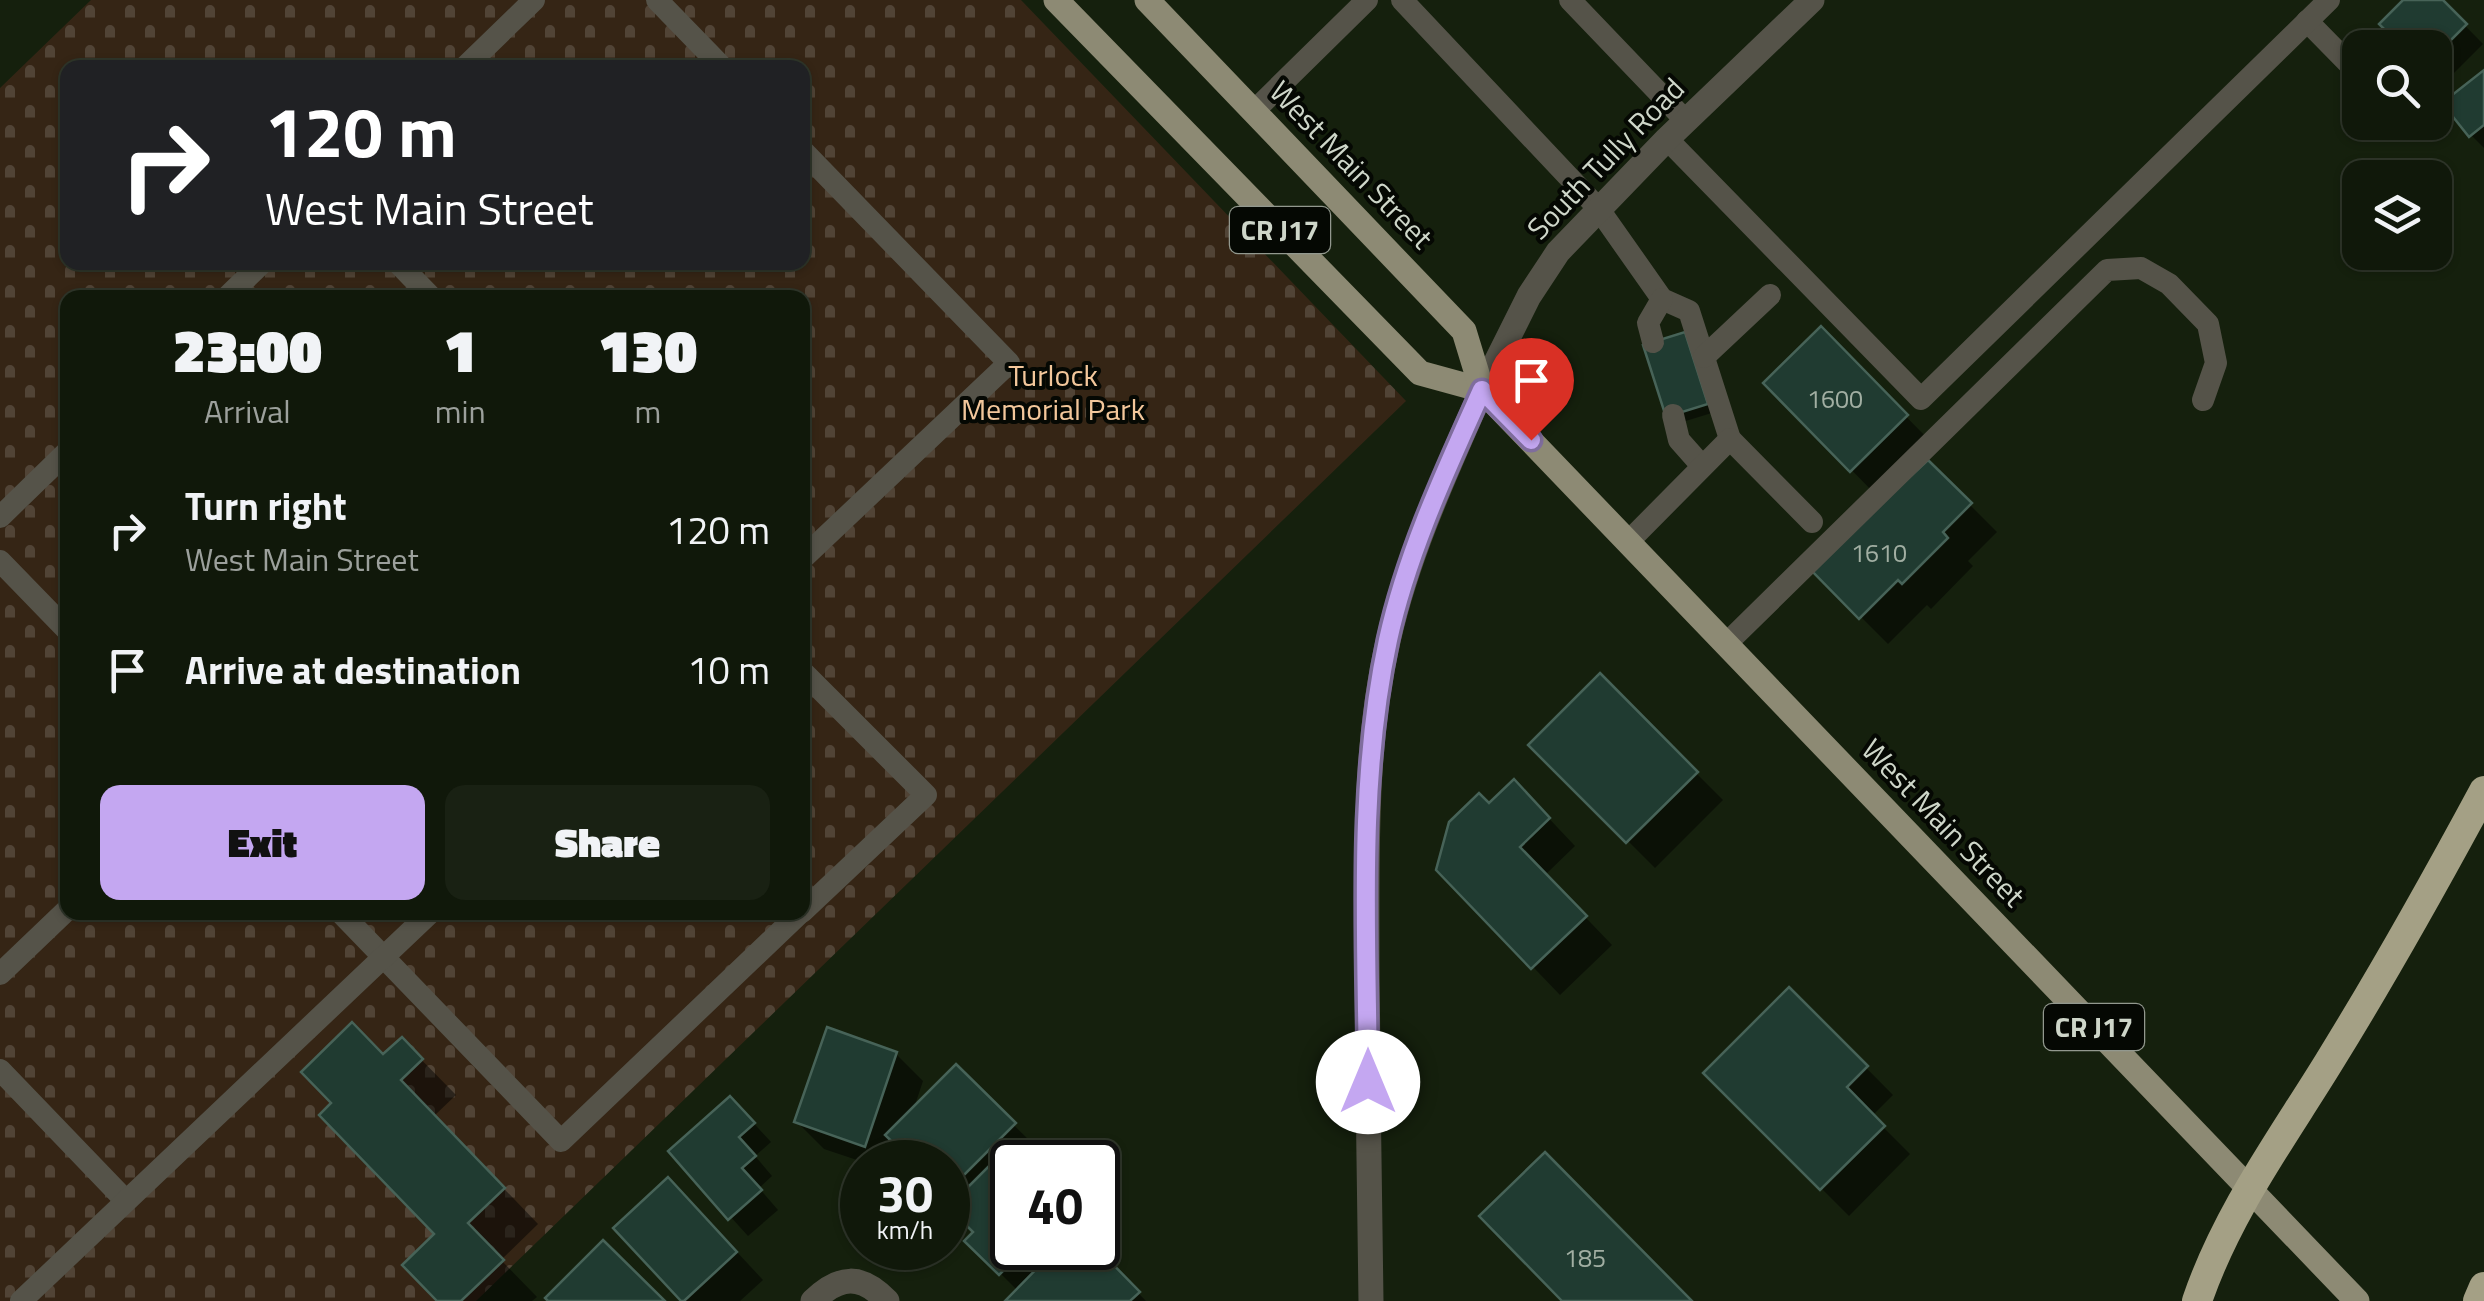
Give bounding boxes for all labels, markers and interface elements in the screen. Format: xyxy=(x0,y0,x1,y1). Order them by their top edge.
map controls xyxy=(2342,30,2452,270)
button: search xyxy=(2342,30,2452,140)
street label: South Tully Road xyxy=(1516,67,1695,250)
street label: West Main Street xyxy=(1259,70,1445,259)
text: 120 m xyxy=(265,78,457,184)
icon: right xyxy=(100,100,230,230)
button: layers xyxy=(2342,160,2452,270)
text: West Main Street xyxy=(265,174,594,242)
road number: CR J17 xyxy=(1230,207,1330,253)
text: 23:00 xyxy=(173,304,322,395)
text: 1 xyxy=(444,304,477,395)
text: 130 xyxy=(598,304,697,395)
pin xyxy=(1489,338,1574,441)
park label: Turlock Memorial Park xyxy=(961,352,1145,432)
icon: arrive xyxy=(1504,353,1559,408)
house number: 1600 xyxy=(1807,380,1863,418)
text: Arrival xyxy=(204,387,291,435)
text: min xyxy=(435,387,486,435)
text: m xyxy=(634,387,661,435)
text: Turn right xyxy=(185,477,347,535)
text: 120 m xyxy=(666,501,770,559)
icon: right xyxy=(100,503,155,558)
house number: 1610 xyxy=(1851,534,1907,572)
text: West Main Street xyxy=(185,535,419,583)
text: Arrive at destination xyxy=(185,641,521,699)
text: 10 m xyxy=(687,641,770,699)
icon: arrive xyxy=(100,643,155,698)
street label: West Main Street xyxy=(1851,728,2037,917)
button: Exit xyxy=(100,785,425,900)
button: Share xyxy=(445,785,770,900)
road number: CR J17 xyxy=(2044,1004,2144,1050)
position arrow xyxy=(1316,1030,1420,1134)
speed limit sign: 40 xyxy=(990,1140,1120,1270)
text: 30 xyxy=(877,1155,933,1231)
text: km/h xyxy=(877,1211,933,1249)
house number: 185 xyxy=(1564,1239,1606,1277)

